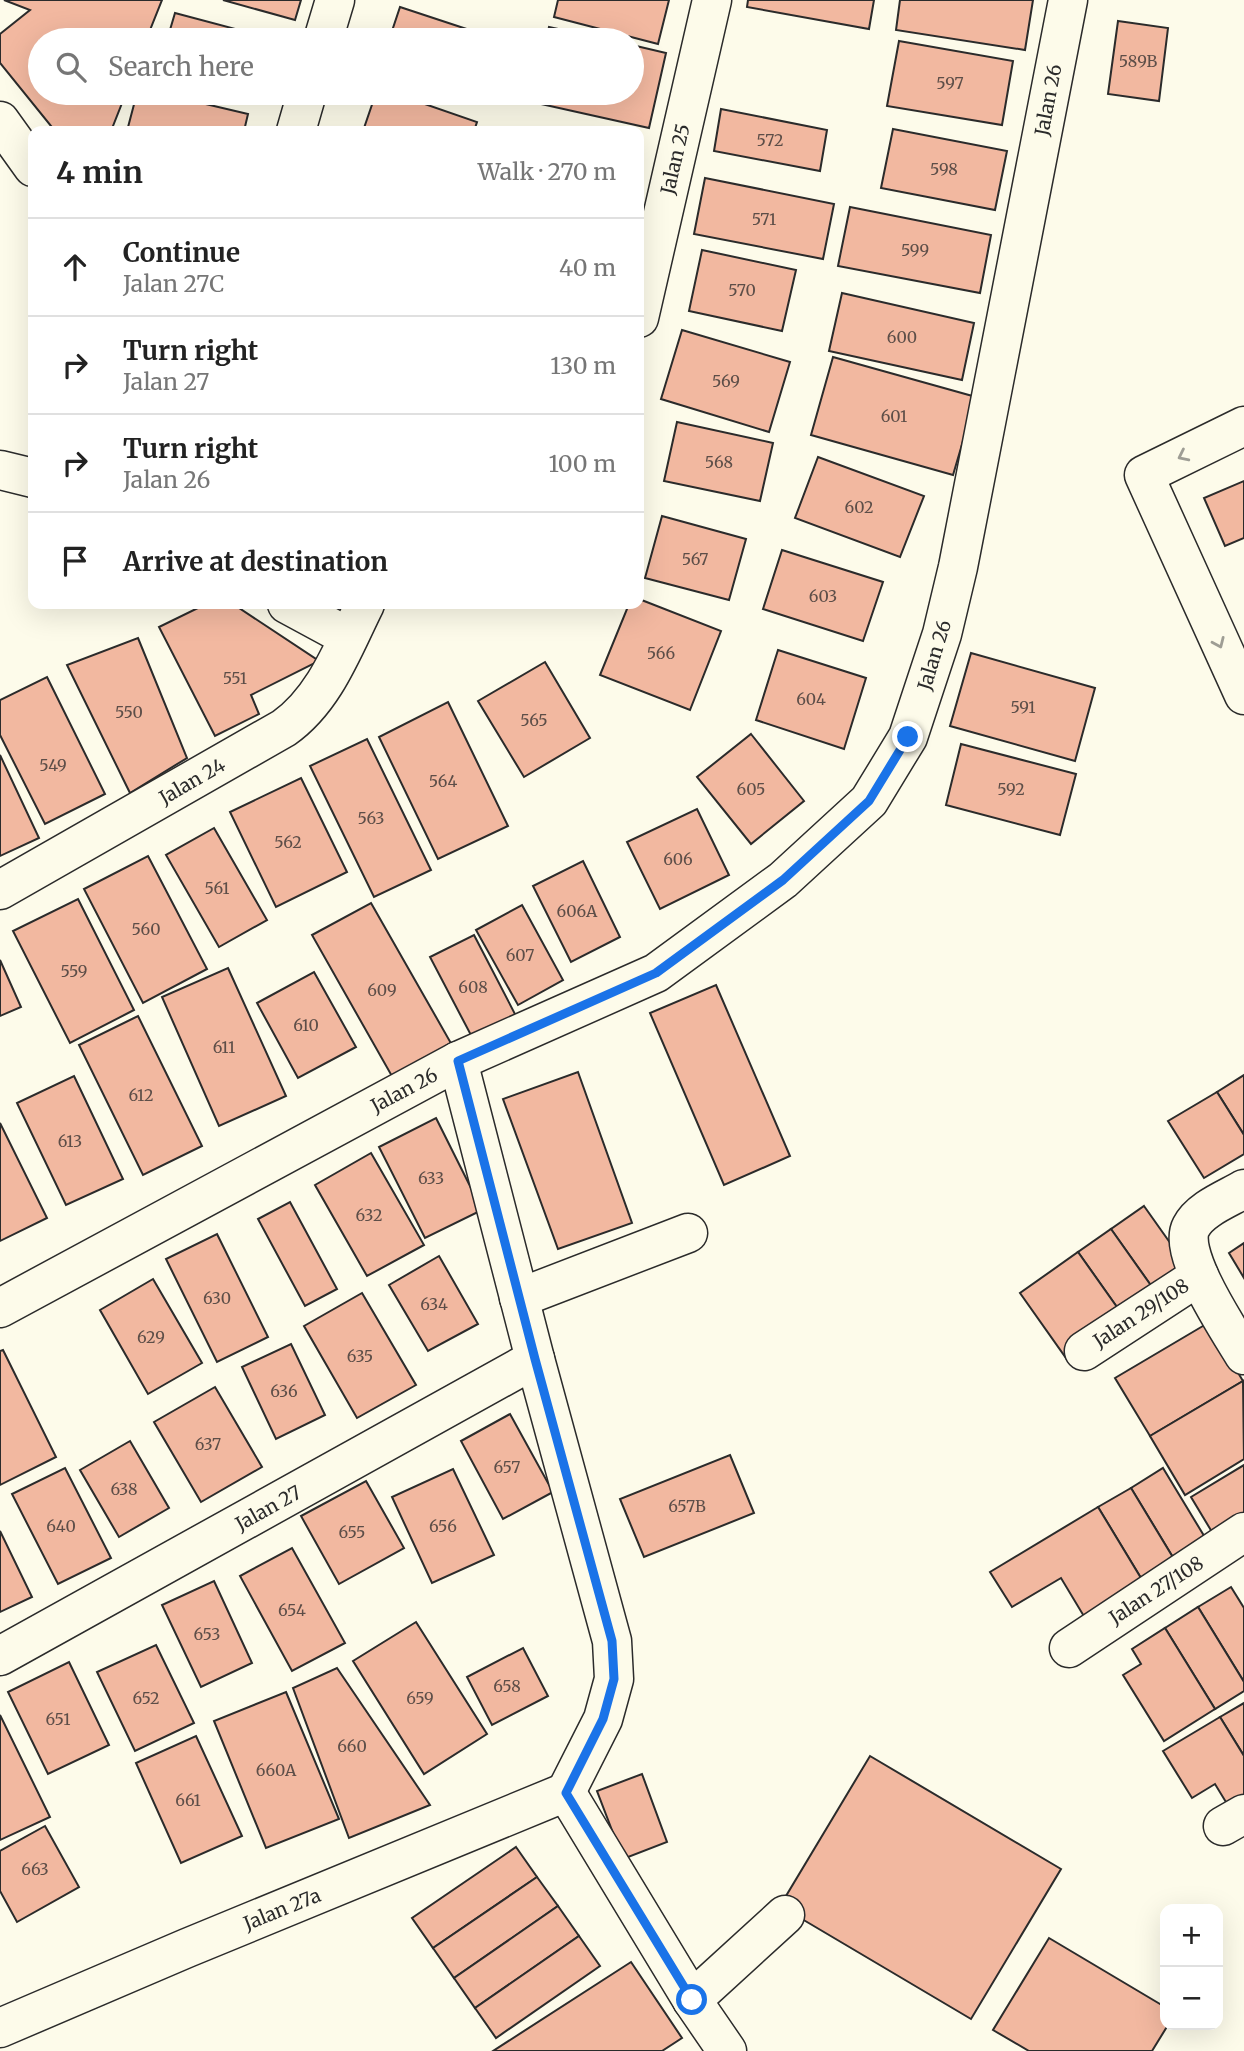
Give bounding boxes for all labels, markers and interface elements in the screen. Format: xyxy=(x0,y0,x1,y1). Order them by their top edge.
search box xyxy=(28,28,644,105)
icon: search xyxy=(52,48,90,86)
text: Search here xyxy=(108,50,254,83)
house number: 589B xyxy=(1119,51,1157,71)
street label: Jalan 26 xyxy=(1029,62,1067,139)
house number: 597 xyxy=(936,73,964,93)
street label: Jalan 25 xyxy=(655,121,695,198)
house number: 572 xyxy=(756,130,784,150)
text: 4 min xyxy=(56,153,143,191)
text: Walk · 270 m xyxy=(478,157,616,186)
house number: 598 xyxy=(930,159,958,179)
house number: 571 xyxy=(752,209,776,229)
text: Continue xyxy=(123,236,240,269)
house number: 599 xyxy=(901,240,929,260)
icon: ahead xyxy=(56,248,94,286)
text: 40 m xyxy=(559,253,616,282)
text: Jalan 27C xyxy=(123,269,224,298)
house number: 570 xyxy=(728,280,756,300)
house number: 600 xyxy=(887,327,917,347)
text: Turn right xyxy=(123,334,258,367)
icon: right xyxy=(56,346,94,384)
text: 130 m xyxy=(550,351,616,380)
text: Jalan 27 xyxy=(123,367,210,396)
house number: 569 xyxy=(712,371,740,391)
house number: 601 xyxy=(881,406,907,426)
text: Turn right xyxy=(123,432,258,465)
icon: right xyxy=(56,444,94,482)
one-way arrow xyxy=(1178,448,1190,462)
text: 100 m xyxy=(548,449,616,478)
house number: 568 xyxy=(705,452,733,472)
text: Jalan 26 xyxy=(123,465,211,494)
house number: 602 xyxy=(845,497,873,517)
icon: arrive xyxy=(56,542,94,580)
text: Arrive at destination xyxy=(123,545,388,578)
house number: 567 xyxy=(682,549,708,569)
house number: 603 xyxy=(809,586,837,606)
street label: Jalan 26 xyxy=(912,617,956,694)
one-way arrow xyxy=(1211,636,1225,648)
house number: 566 xyxy=(647,643,676,663)
house number: 551 xyxy=(223,668,247,688)
house number: 604 xyxy=(796,689,826,709)
house number: 591 xyxy=(1010,697,1036,717)
house number: 550 xyxy=(115,702,143,722)
house number: 565 xyxy=(520,710,548,730)
route end xyxy=(892,721,923,752)
street label: Jalan 24 xyxy=(154,752,230,810)
house number: 549 xyxy=(39,755,67,775)
house number: 564 xyxy=(429,771,457,791)
house number: 605 xyxy=(737,779,765,799)
house number: 592 xyxy=(997,779,1025,799)
house number: 563 xyxy=(358,808,384,828)
house number: 562 xyxy=(274,832,302,852)
house number: 606 xyxy=(663,849,693,869)
house number: 561 xyxy=(205,878,229,898)
house number: 606A xyxy=(557,901,598,921)
house number: 560 xyxy=(131,919,161,939)
house number: 607 xyxy=(506,945,534,965)
house number: 559 xyxy=(61,961,87,981)
house number: 608 xyxy=(458,977,488,997)
house number: 609 xyxy=(367,980,397,1000)
house number: 610 xyxy=(293,1015,319,1035)
house number: 611 xyxy=(213,1037,235,1057)
street label: Jalan 26 xyxy=(366,1062,442,1118)
house number: 612 xyxy=(128,1085,154,1105)
house number: 613 xyxy=(58,1131,82,1151)
house number: 633 xyxy=(418,1168,444,1188)
house number: 632 xyxy=(356,1205,382,1225)
street label: Jalan 29/108 xyxy=(1088,1273,1193,1353)
house number: 630 xyxy=(203,1288,231,1308)
house number: 634 xyxy=(420,1294,448,1314)
house number: 629 xyxy=(137,1327,165,1347)
house number: 635 xyxy=(347,1346,373,1366)
house number: 636 xyxy=(270,1381,298,1401)
house number: 637 xyxy=(195,1434,221,1454)
house number: 657 xyxy=(494,1457,520,1477)
house number: 638 xyxy=(110,1479,138,1499)
street label: Jalan 27 xyxy=(230,1480,305,1536)
house number: 657B xyxy=(668,1496,706,1516)
house number: 640 xyxy=(46,1516,76,1536)
house number: 656 xyxy=(429,1516,457,1536)
house number: 655 xyxy=(339,1522,365,1542)
street label: Jalan 27/108 xyxy=(1104,1551,1208,1630)
house number: 654 xyxy=(278,1600,306,1620)
house number: 653 xyxy=(194,1624,220,1644)
house number: 658 xyxy=(493,1676,521,1696)
house number: 652 xyxy=(132,1688,160,1708)
house number: 659 xyxy=(406,1688,434,1708)
house number: 651 xyxy=(46,1709,70,1729)
house number: 660 xyxy=(337,1736,367,1756)
house number: 660A xyxy=(256,1760,297,1780)
house number: 661 xyxy=(175,1790,201,1810)
house number: 663 xyxy=(21,1859,49,1879)
street label: Jalan 27a xyxy=(239,1883,324,1936)
map controls xyxy=(1160,1904,1223,2030)
button: + xyxy=(1160,1904,1223,1967)
button: − xyxy=(1160,1967,1223,2030)
route start xyxy=(676,1984,707,2015)

